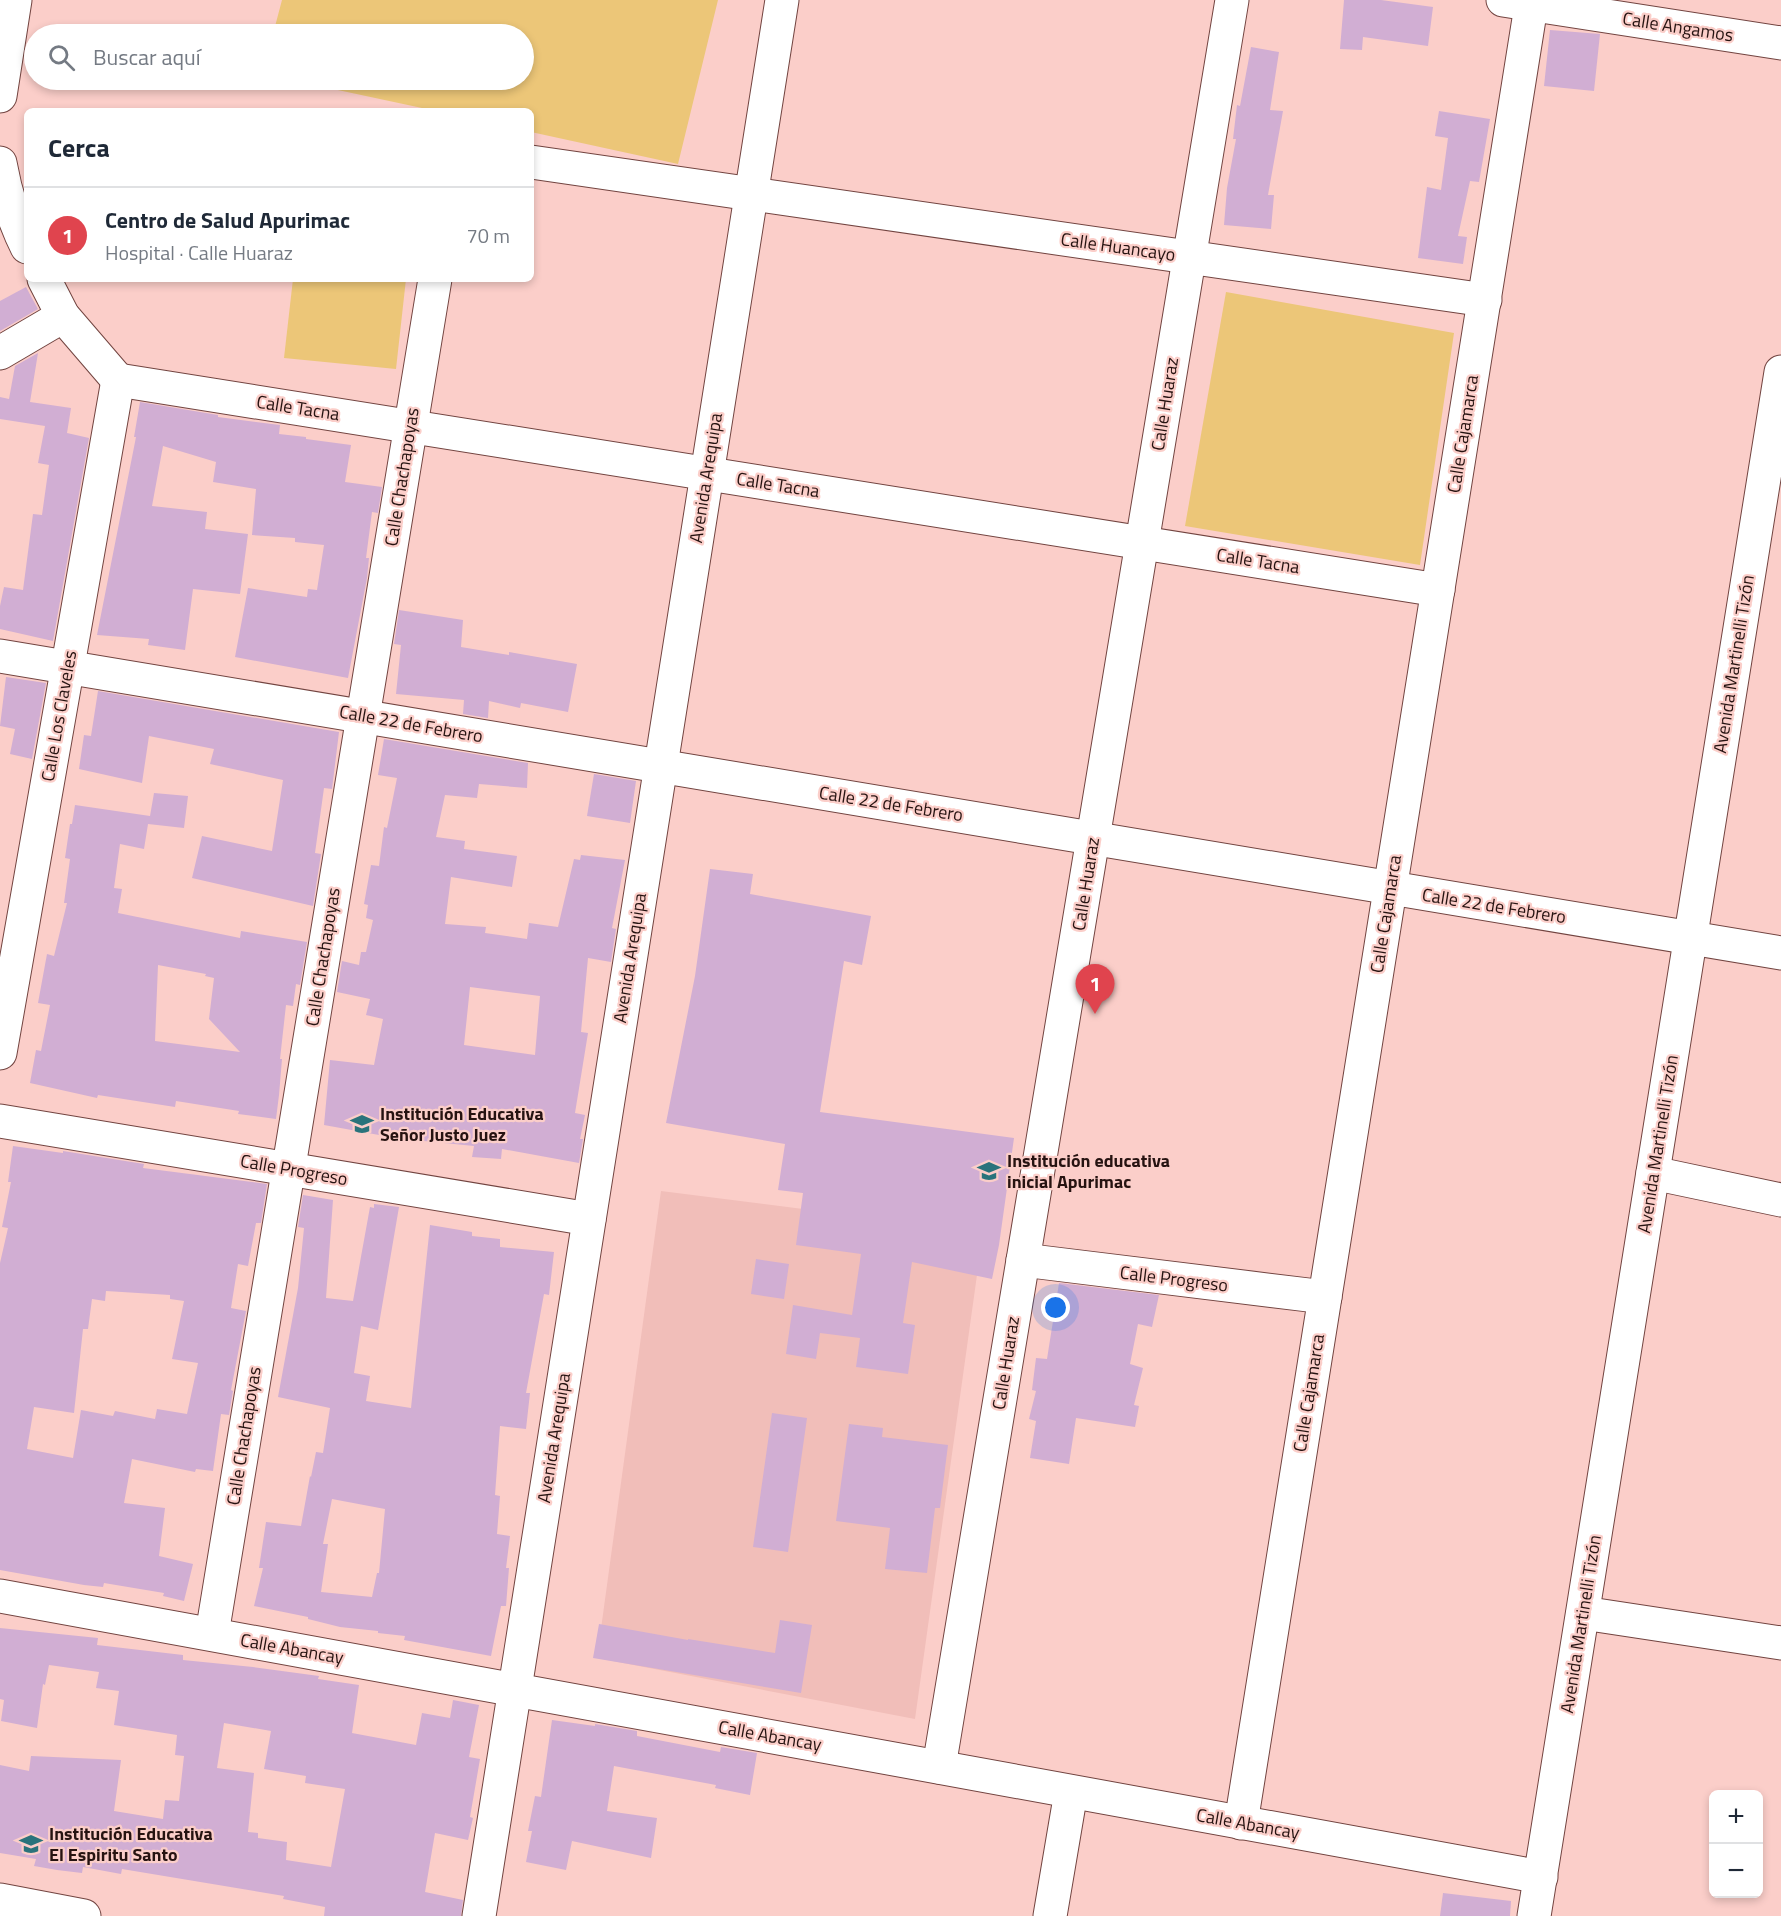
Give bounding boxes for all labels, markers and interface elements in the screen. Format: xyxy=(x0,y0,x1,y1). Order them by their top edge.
street label: Calle Angamos xyxy=(1621,4,1735,49)
search box xyxy=(24,24,534,90)
text: Buscar aquí xyxy=(93,40,201,74)
icon: search xyxy=(45,41,78,74)
text: Cerca xyxy=(48,128,110,167)
text: Centro de Salud Apurimac xyxy=(105,203,350,237)
text: 1 xyxy=(62,220,73,251)
text: 70 m xyxy=(466,220,510,251)
street label: Calle Huancayo xyxy=(1059,225,1177,268)
text: Hospital · Calle Huaraz xyxy=(105,237,293,268)
street label: Calle Huaraz xyxy=(1144,355,1185,453)
street label: Calle Cajamarca xyxy=(1440,373,1485,495)
street label: Calle Tacna xyxy=(255,388,341,427)
street label: Calle Chachapoyas xyxy=(377,406,426,548)
street label: Avenida Arequipa xyxy=(682,411,729,545)
street label: Calle Tacna xyxy=(735,465,821,504)
street label: Calle Tacna xyxy=(1215,541,1301,580)
street label: Avenida Martinelli Tizón xyxy=(1706,573,1761,755)
street label: Calle Los Claveles xyxy=(34,648,83,784)
street label: Calle 22 de Febrero xyxy=(337,698,485,749)
street label: Calle 22 de Febrero xyxy=(817,779,965,828)
street label: Calle Huaraz xyxy=(1065,835,1106,933)
street label: Calle Cajamarca xyxy=(1363,853,1408,975)
street label: Calle 22 de Febrero xyxy=(1420,881,1568,930)
street label: Calle Chachapoyas xyxy=(298,886,347,1028)
street label: Avenida Arequipa xyxy=(606,891,653,1025)
pin: 1 xyxy=(1076,964,1114,1014)
street label: Avenida Martinelli Tizón xyxy=(1630,1053,1685,1235)
place label: Institución Educativa Señor Justo Juez xyxy=(380,1100,544,1148)
school or university icon: Institución Educativa Señor Justo Juez xyxy=(349,1111,375,1137)
street label: Calle Progreso xyxy=(238,1147,350,1192)
place label: Institución educativa inicial Apurimac xyxy=(1007,1147,1170,1195)
school or university icon: Institución educativa inicial Apurimac xyxy=(976,1158,1002,1184)
street label: Calle Progreso xyxy=(1118,1258,1230,1299)
your location xyxy=(1041,1293,1070,1322)
street label: Calle Huaraz xyxy=(985,1314,1026,1412)
street label: Calle Cajamarca xyxy=(1286,1332,1331,1454)
street label: Calle Chachapoyas xyxy=(219,1365,268,1507)
street label: Avenida Arequipa xyxy=(530,1371,577,1505)
street label: Avenida Martinelli Tizón xyxy=(1553,1533,1608,1715)
street label: Calle Abancay xyxy=(238,1626,346,1671)
street label: Calle Abancay xyxy=(716,1713,824,1758)
map controls xyxy=(1709,1790,1763,1898)
button: + xyxy=(1709,1790,1763,1844)
street label: Calle Abancay xyxy=(1194,1801,1302,1846)
place label: Institución Educativa El Espiritu Santo xyxy=(49,1820,213,1868)
school or university icon: Institución Educativa El Espiritu Santo xyxy=(18,1831,44,1857)
button: − xyxy=(1709,1844,1763,1898)

